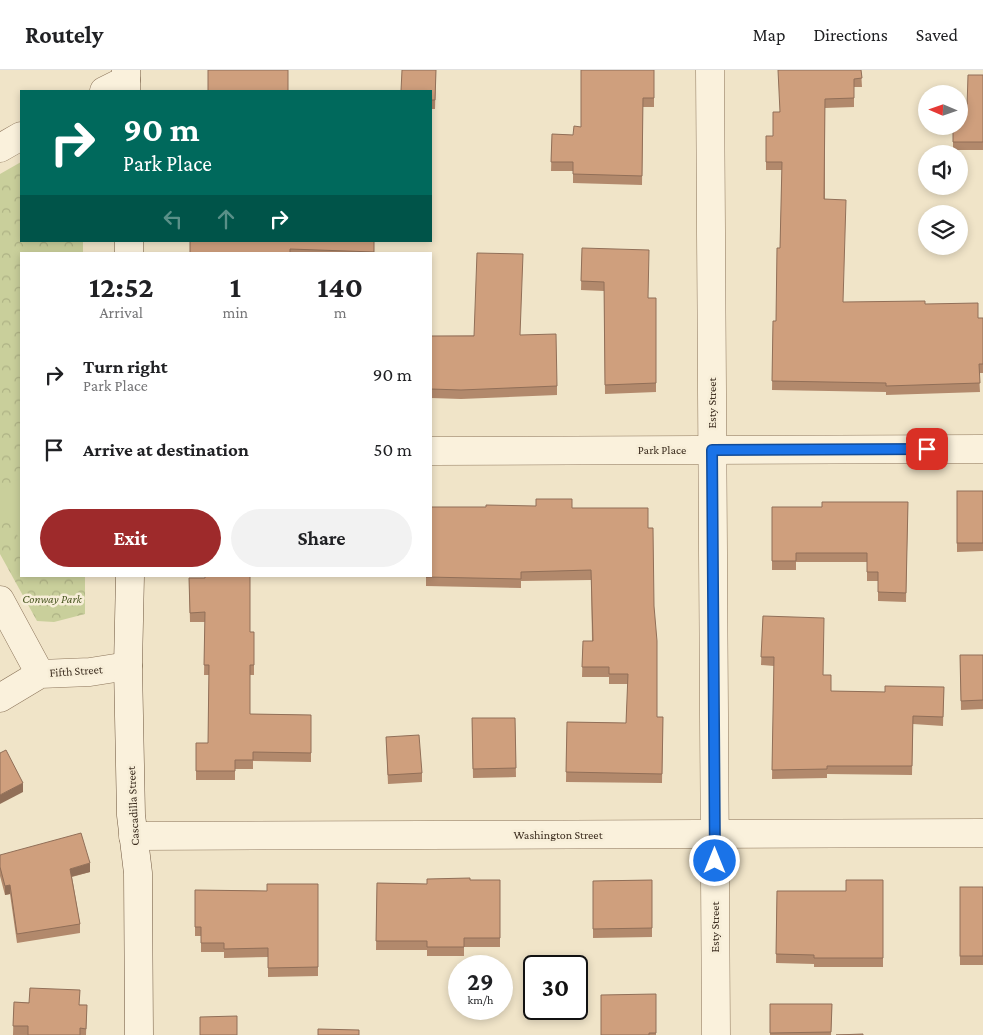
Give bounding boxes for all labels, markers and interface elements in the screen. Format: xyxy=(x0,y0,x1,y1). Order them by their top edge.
text: Routely xyxy=(25,21,104,48)
text: Map xyxy=(753,25,785,45)
text: Directions xyxy=(813,25,888,45)
text: Saved xyxy=(916,25,958,45)
north arrow xyxy=(918,85,968,135)
map controls xyxy=(918,85,968,255)
icon: right xyxy=(40,110,105,175)
text: 90 m xyxy=(123,110,200,149)
button: sound xyxy=(918,145,968,195)
text: Park Place xyxy=(123,151,212,176)
icon: left xyxy=(159,205,187,233)
icon: ahead xyxy=(212,205,240,233)
icon: right xyxy=(265,205,293,233)
button: layers xyxy=(918,205,968,255)
text: 12:52 xyxy=(89,270,153,303)
text: 1 xyxy=(230,270,241,303)
text: 140 xyxy=(317,270,363,303)
text: Arrival xyxy=(100,304,143,321)
text: min xyxy=(223,304,248,321)
text: m xyxy=(334,304,347,321)
text: Turn right xyxy=(83,356,168,377)
icon: right xyxy=(40,361,68,389)
text: 90 m xyxy=(373,364,412,385)
street label: Esty Street xyxy=(705,376,719,429)
text: Park Place xyxy=(83,377,148,394)
pin xyxy=(906,428,948,470)
icon: arrive xyxy=(913,435,941,463)
icon: arrive xyxy=(40,436,68,464)
text: Arrive at destination xyxy=(83,439,249,460)
text: 50 m xyxy=(373,439,412,460)
street label: Park Place xyxy=(638,443,686,457)
button: Exit xyxy=(40,509,221,567)
button: Share xyxy=(231,509,412,567)
park label: Conway Park xyxy=(22,592,83,606)
street label: Fifth Street xyxy=(49,662,104,680)
street label: Cascadilla Street xyxy=(124,765,142,846)
street label: Washington Street xyxy=(513,828,604,842)
position arrow xyxy=(688,834,740,886)
street label: Esty Street xyxy=(708,900,722,953)
speed limit sign: 30 xyxy=(523,955,588,1020)
text: 29 xyxy=(467,968,494,995)
text: km/h xyxy=(468,993,493,1007)

